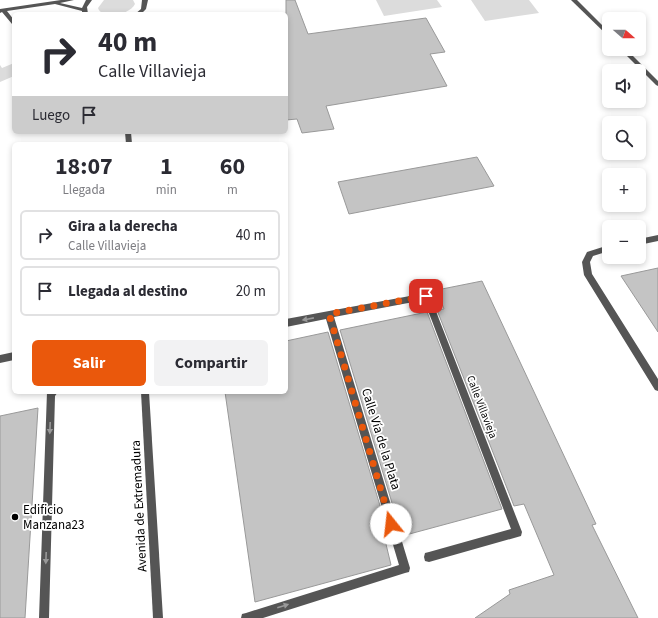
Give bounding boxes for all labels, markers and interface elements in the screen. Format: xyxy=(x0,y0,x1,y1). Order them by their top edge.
north arrow xyxy=(602,12,646,56)
map controls xyxy=(602,12,646,264)
text: 40 m xyxy=(98,22,157,62)
icon: right xyxy=(32,28,84,80)
text: Calle Villavieja xyxy=(98,59,206,84)
button: sound xyxy=(602,64,646,108)
icon: arrive xyxy=(78,104,100,126)
text: Luego xyxy=(32,105,70,126)
button: search xyxy=(602,116,646,160)
text: 18:07 xyxy=(55,149,113,184)
text: 1 xyxy=(160,149,173,184)
text: 60 xyxy=(220,149,245,184)
button: + xyxy=(602,168,646,212)
text: Llegada xyxy=(63,181,105,199)
text: min xyxy=(156,181,177,199)
text: m xyxy=(227,181,238,199)
text: Gira a la derecha xyxy=(68,216,178,237)
button: − xyxy=(602,220,646,264)
icon: right xyxy=(34,224,56,246)
text: 40 m xyxy=(236,225,266,246)
text: Calle Villavieja xyxy=(68,237,146,255)
pin xyxy=(409,279,443,313)
icon: arrive xyxy=(34,280,56,302)
text: Llegada al destino xyxy=(68,281,188,302)
text: 20 m xyxy=(236,281,266,302)
icon: arrive xyxy=(415,285,437,307)
one-way arrow xyxy=(301,316,314,322)
button: Salir xyxy=(32,340,146,386)
button: Compartir xyxy=(154,340,268,386)
street label: Calle Villavieja xyxy=(463,373,501,441)
street label: Calle Vía de la Plata xyxy=(357,386,405,492)
one-way arrow xyxy=(47,422,53,435)
street label: Avenida de Extremadura xyxy=(127,440,151,572)
place label: Edificio Manzana23 xyxy=(23,501,84,534)
position arrow xyxy=(370,503,412,545)
marker: Edificio Manzana23 xyxy=(10,512,20,522)
one-way arrow xyxy=(43,552,49,565)
one-way arrow xyxy=(278,603,290,609)

